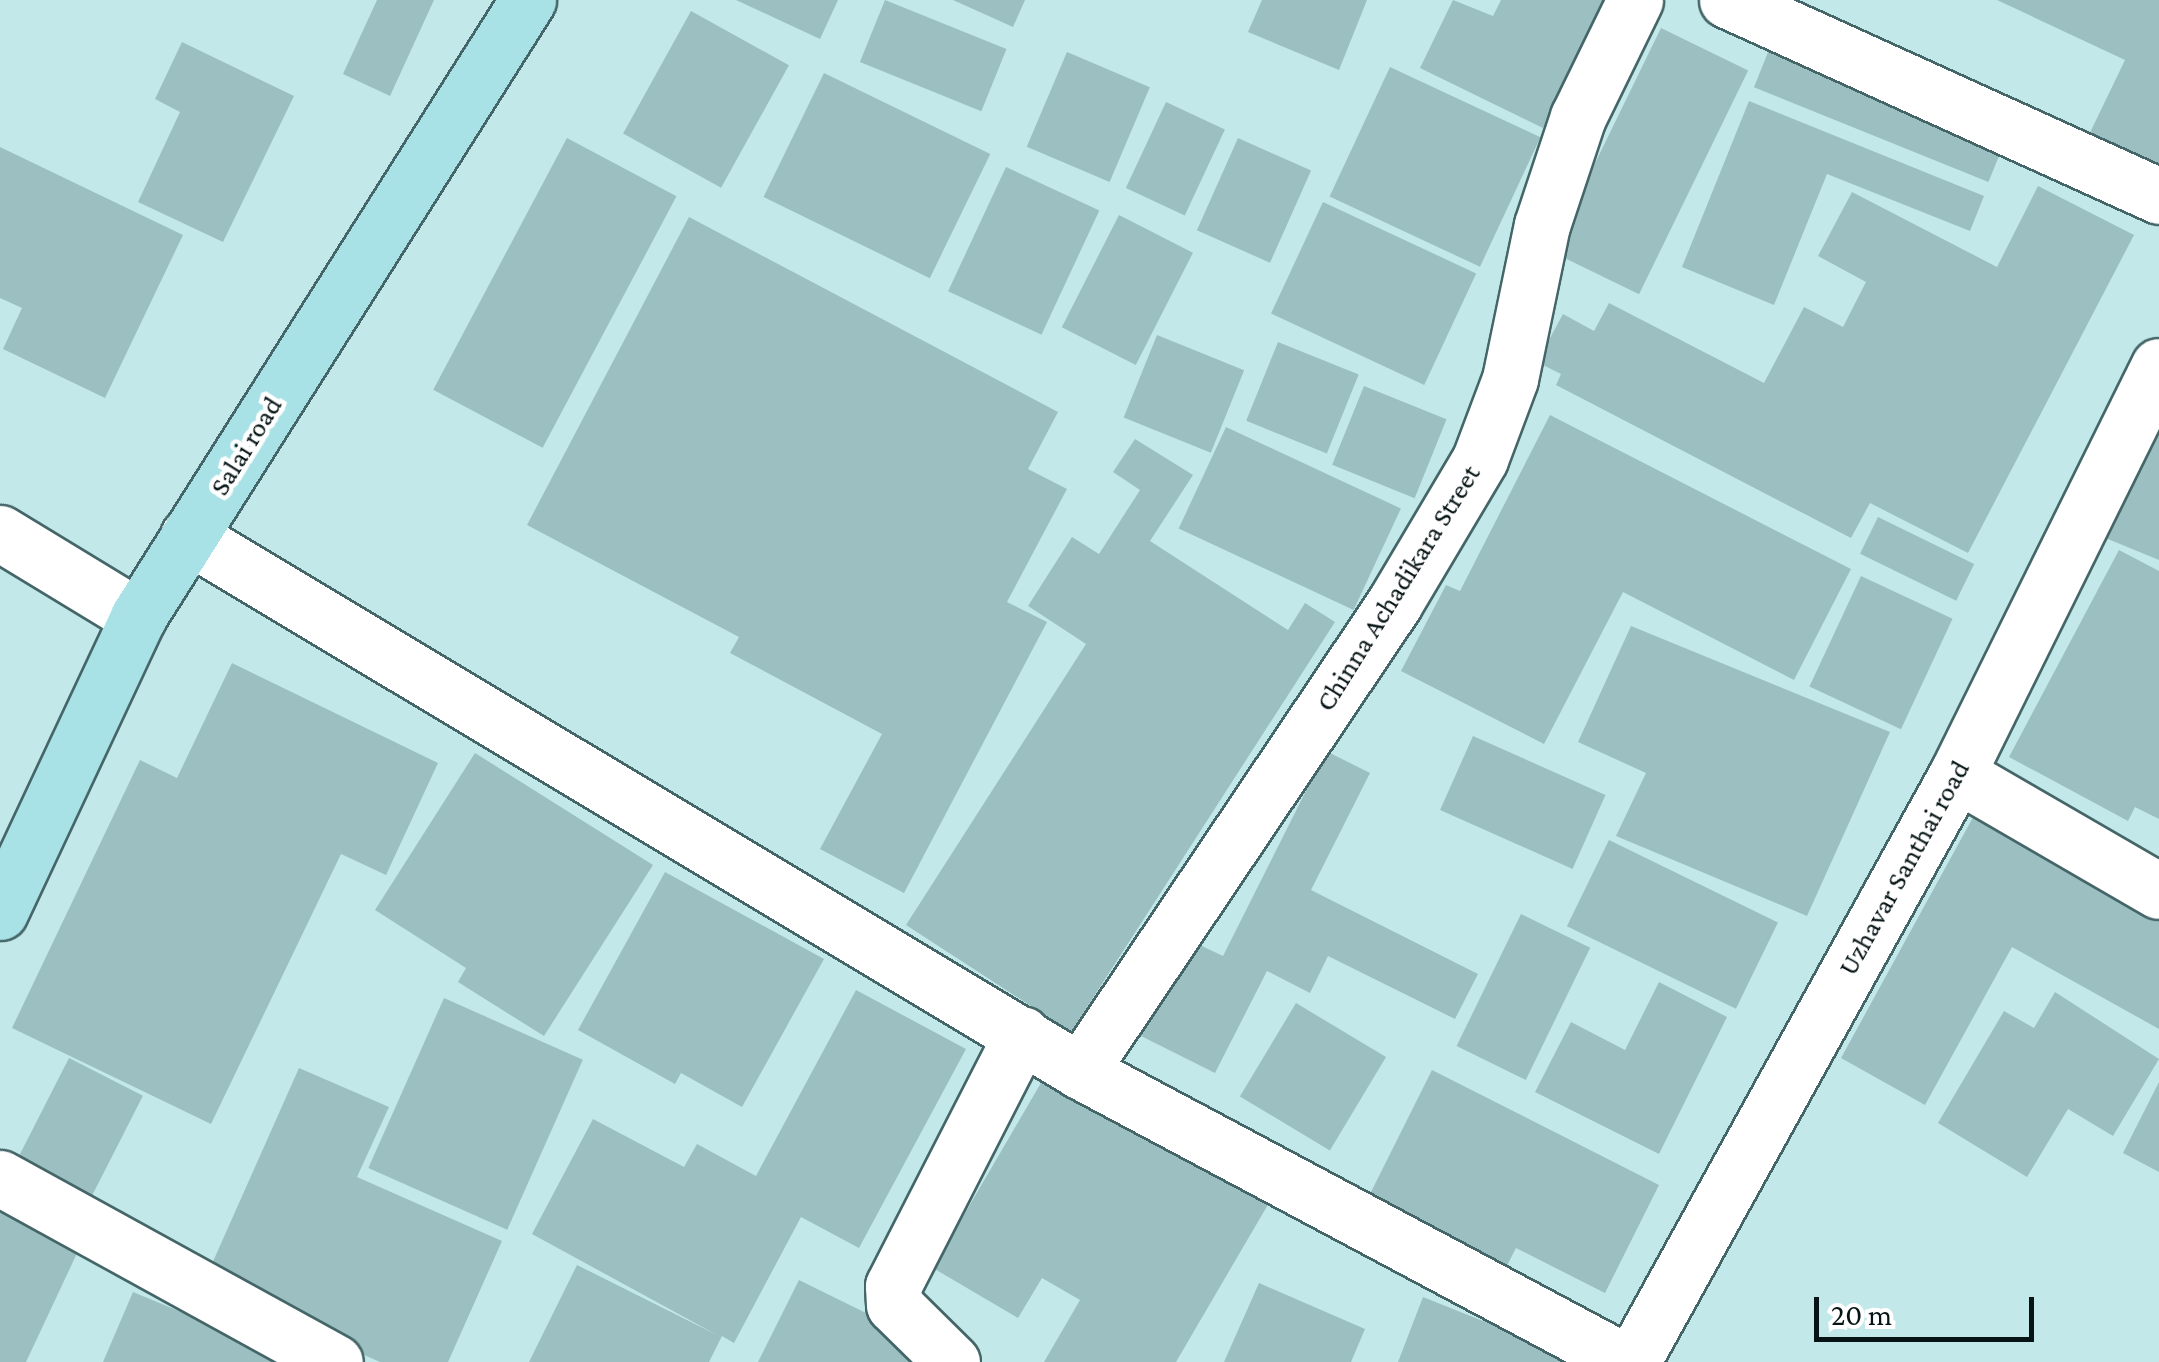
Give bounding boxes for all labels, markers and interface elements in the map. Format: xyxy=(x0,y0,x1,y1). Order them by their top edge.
street label: Salai road xyxy=(203,390,289,502)
street label: Chinna Achadikara Street xyxy=(1308,459,1488,717)
street label: Uzhavar Santhai road xyxy=(1831,755,1977,981)
scale bar xyxy=(1819,1277,2039,1339)
text: 20 m xyxy=(1831,1298,1892,1331)

